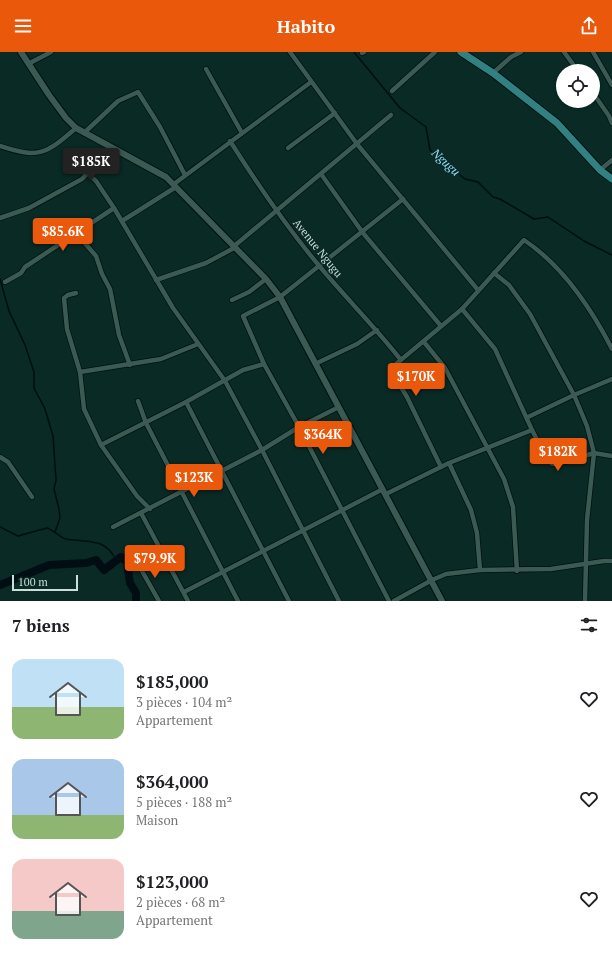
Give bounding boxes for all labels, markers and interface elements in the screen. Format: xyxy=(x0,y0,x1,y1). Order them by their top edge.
text: Habito xyxy=(277,14,335,38)
icon: menu xyxy=(12,15,34,37)
icon: share xyxy=(578,15,600,37)
map controls xyxy=(556,64,600,108)
button: locate xyxy=(556,64,600,108)
water label: Ngugu xyxy=(428,144,463,179)
pin: $185K xyxy=(63,148,119,182)
text: $185K xyxy=(72,152,110,170)
street label: Avenue Ngugu xyxy=(290,216,346,280)
pin: $85.6K xyxy=(30,218,96,252)
text: $85.6K xyxy=(42,222,84,240)
pin: $170K xyxy=(388,363,444,397)
text: $170K xyxy=(397,367,435,385)
pin: $364K xyxy=(295,421,351,455)
text: $364K xyxy=(304,425,342,443)
pin: $182K xyxy=(530,438,586,472)
text: $182K xyxy=(539,442,577,460)
pin: $123K xyxy=(166,464,222,498)
text: $123K xyxy=(175,468,213,486)
pin: $79.9K xyxy=(122,545,188,579)
text: $79.9K xyxy=(134,549,176,567)
scale bar xyxy=(12,573,78,592)
text: 100 m xyxy=(18,575,48,589)
text: 7 biens xyxy=(12,614,70,637)
icon: filters xyxy=(578,614,600,636)
text: $185,000 xyxy=(136,670,208,693)
icon: home xyxy=(44,675,92,723)
icon: heart xyxy=(578,688,600,710)
text: 3 pièces · 104 m² xyxy=(136,693,232,711)
text: Appartement xyxy=(136,711,213,729)
text: $364,000 xyxy=(136,770,208,793)
icon: home xyxy=(44,775,92,823)
icon: heart xyxy=(578,788,600,810)
text: 5 pièces · 188 m² xyxy=(136,793,232,811)
text: Maison xyxy=(136,811,178,829)
text: $123,000 xyxy=(136,870,208,893)
icon: home xyxy=(44,875,92,923)
icon: heart xyxy=(578,888,600,910)
text: 2 pièces · 68 m² xyxy=(136,893,225,911)
text: Appartement xyxy=(136,911,213,929)

